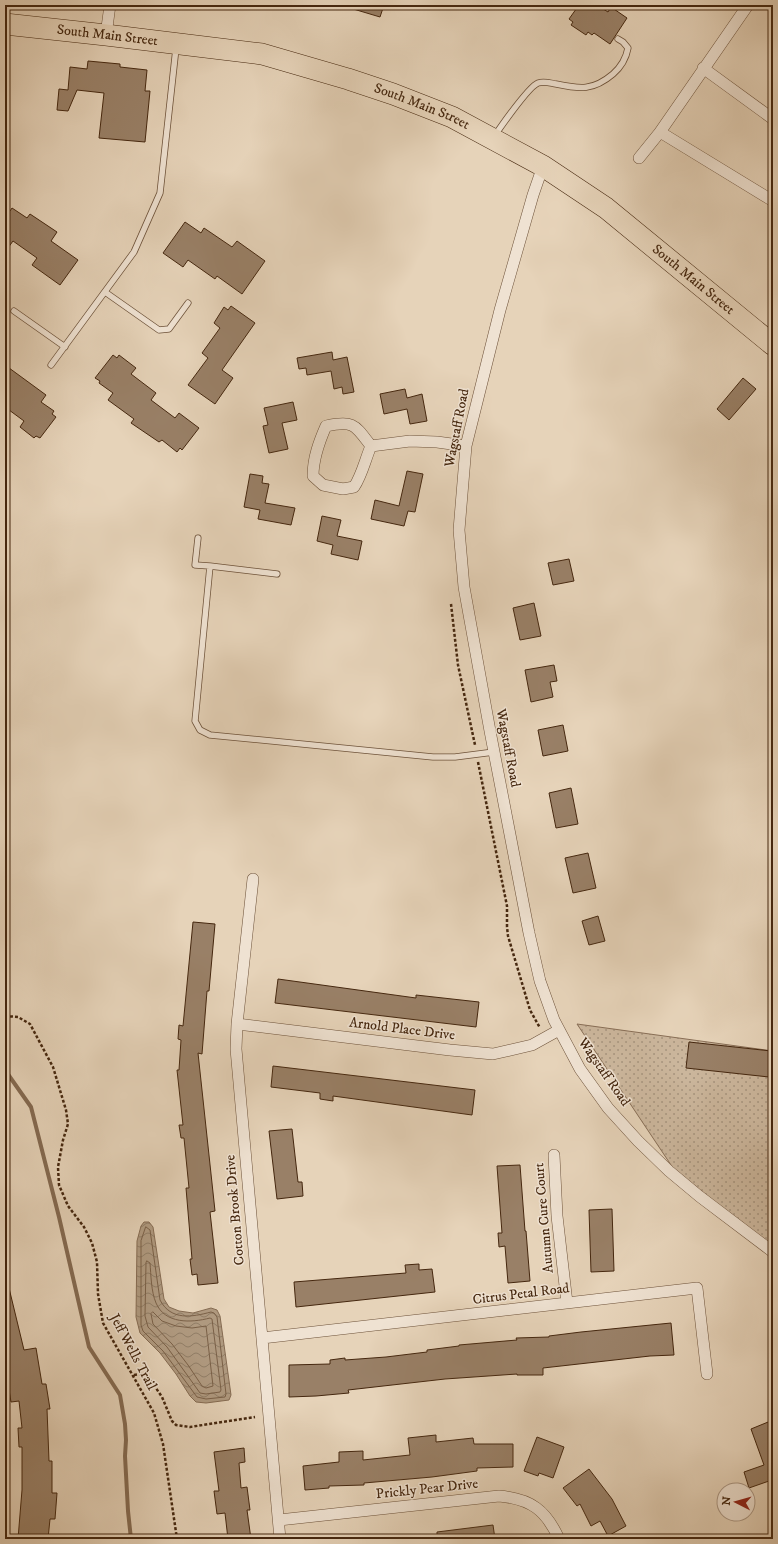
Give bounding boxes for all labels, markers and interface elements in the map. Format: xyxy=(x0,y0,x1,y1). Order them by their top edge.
street label: South Main Street xyxy=(56,21,159,50)
street label: South Main Street xyxy=(372,79,473,134)
street label: South Main Street xyxy=(648,240,739,319)
street label: Wagstaff Road xyxy=(440,387,473,470)
street label: Wagstaff Road xyxy=(491,706,524,789)
street label: Arnold Place Drive xyxy=(348,1014,456,1044)
street label: Wagstaff Road xyxy=(573,1033,634,1110)
street label: Cotton Brook Drive xyxy=(221,1154,249,1266)
street label: Autumn Cure Court xyxy=(530,1162,558,1274)
street label: Citrus Petal Road xyxy=(472,1279,570,1309)
street label: Jeff Wells Trail xyxy=(104,1309,161,1394)
street label: Prickly Pear Drive xyxy=(375,1475,479,1503)
north arrow xyxy=(716,1482,756,1522)
text: N xyxy=(720,1496,734,1506)

